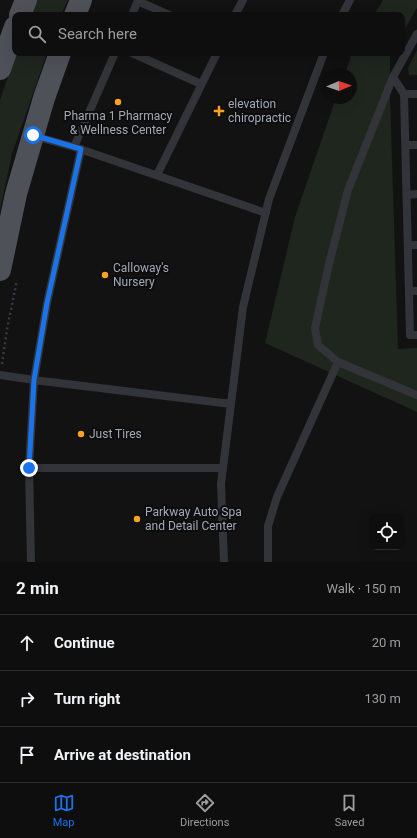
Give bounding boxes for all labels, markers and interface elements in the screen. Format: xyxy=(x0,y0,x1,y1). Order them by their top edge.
search box xyxy=(12,12,405,56)
icon: search xyxy=(26,23,48,45)
text: Search here xyxy=(58,25,137,43)
north arrow xyxy=(321,68,357,104)
marker: Pharma 1 Pharmacy & Wellness Center xyxy=(113,97,123,107)
place label: elevation chiropractic xyxy=(228,97,291,125)
marker: elevation chiropractic xyxy=(213,105,225,117)
place label: Pharma 1 Pharmacy & Wellness Center xyxy=(64,109,172,137)
route start xyxy=(24,126,42,144)
place label: Calloway's Nursery xyxy=(113,261,169,289)
marker: Calloway's Nursery xyxy=(100,270,110,280)
place label: Just Tires xyxy=(89,427,142,441)
marker: Just Tires xyxy=(76,429,86,439)
route end xyxy=(20,459,38,477)
place label: Parkway Auto Spa and Detail Center xyxy=(145,505,242,533)
marker: Parkway Auto Spa and Detail Center xyxy=(132,514,142,524)
map controls xyxy=(369,514,405,550)
button: locate xyxy=(369,514,405,550)
text: 2 min xyxy=(16,578,59,598)
text: Walk · 150 m xyxy=(326,581,401,596)
icon: ahead xyxy=(16,632,38,654)
text: Continue xyxy=(54,634,115,652)
text: 20 m xyxy=(372,635,401,650)
icon: right xyxy=(16,688,38,710)
text: Turn right xyxy=(54,690,120,708)
text: 130 m xyxy=(364,691,401,706)
icon: arrive xyxy=(16,744,38,766)
text: Arrive at destination xyxy=(54,746,191,764)
tab: Map xyxy=(53,792,75,829)
tab: Directions xyxy=(180,792,229,829)
tab: Saved xyxy=(335,792,364,829)

